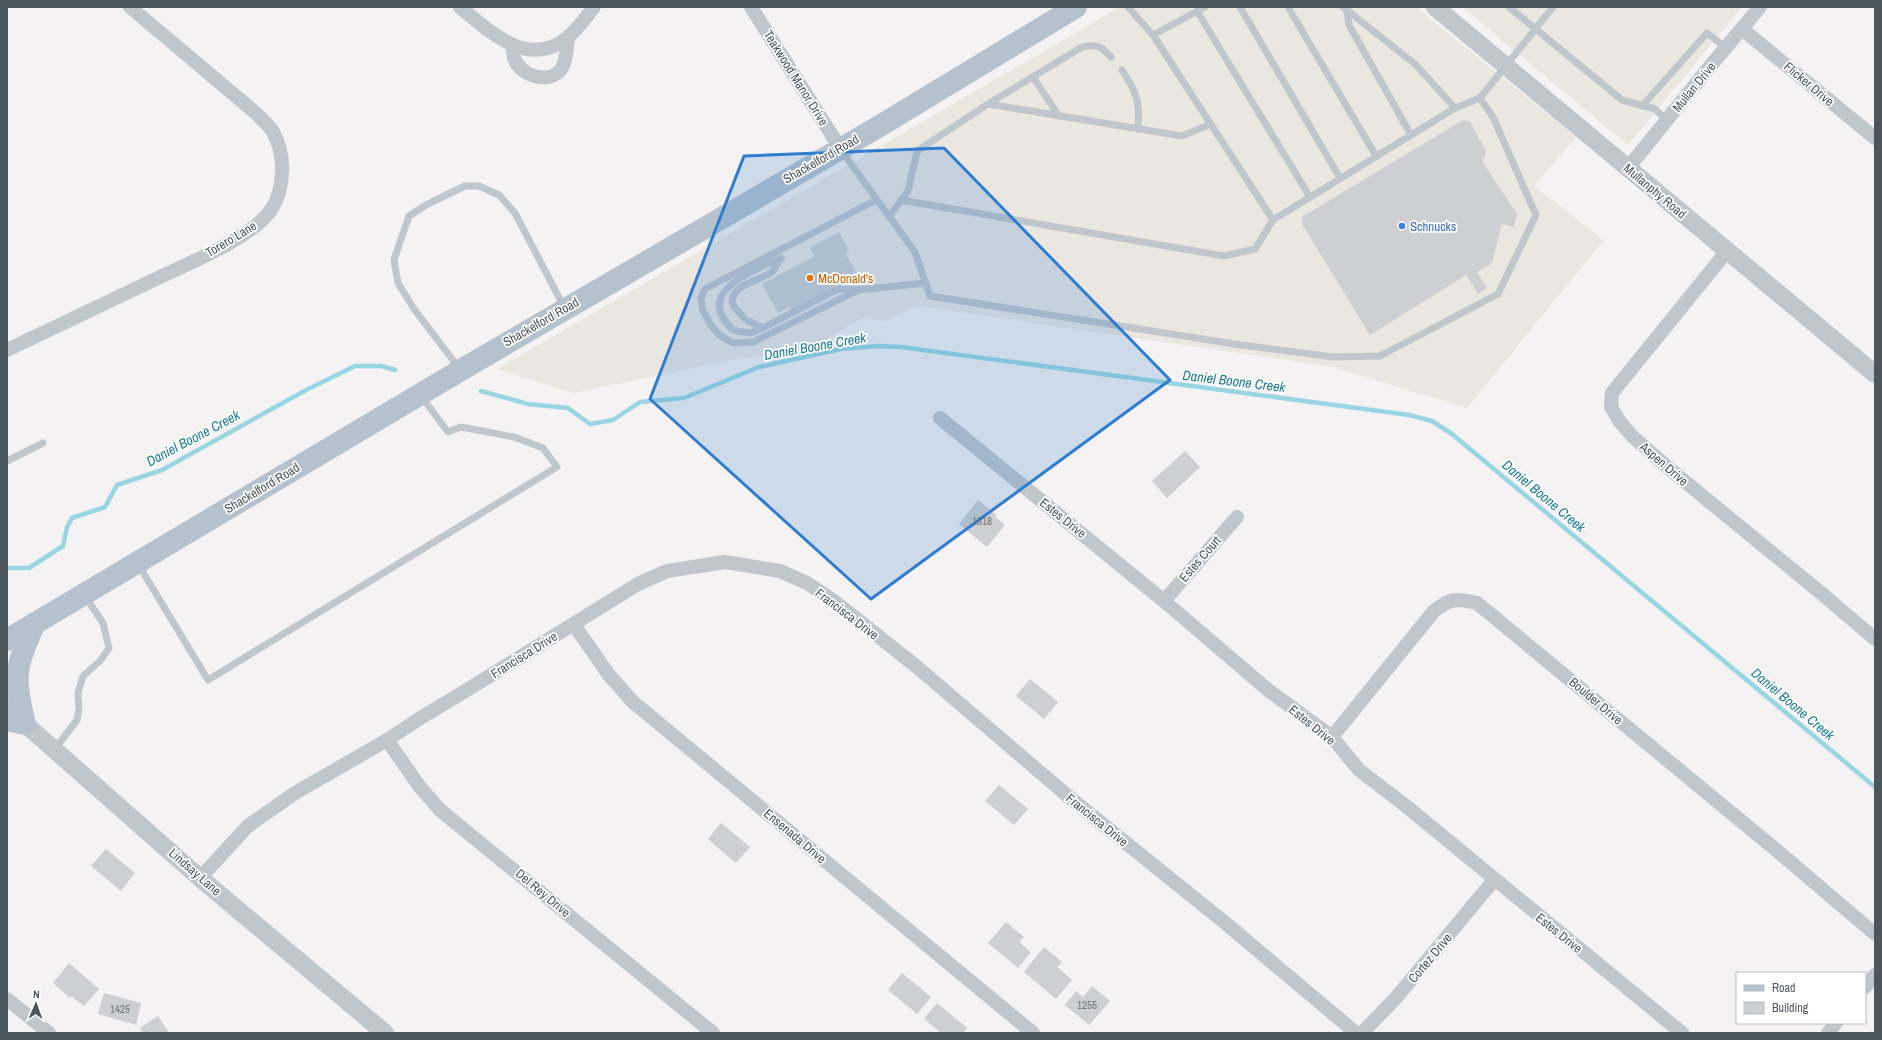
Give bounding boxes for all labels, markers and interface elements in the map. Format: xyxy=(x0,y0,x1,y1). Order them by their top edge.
street label: Teakwood Manor Drive xyxy=(760,27,832,129)
street label: Mullan Drive xyxy=(1669,58,1719,116)
street label: Flicker Drive xyxy=(1780,58,1838,110)
street label: Shackelford Road xyxy=(780,130,862,188)
street label: Mullanphy Road xyxy=(1620,160,1690,222)
street label: Torero Lane xyxy=(202,217,260,261)
place label: Schnucks xyxy=(1410,218,1456,235)
marker: Schnucks xyxy=(1397,221,1407,231)
place label: McDonald's xyxy=(818,270,873,287)
marker: McDonald's xyxy=(805,273,815,283)
street label: Shackelford Road xyxy=(500,293,582,351)
water label: Daniel Boone Creek xyxy=(763,328,869,364)
water label: Daniel Boone Creek xyxy=(1182,366,1288,396)
water label: Daniel Boone Creek xyxy=(143,405,244,470)
street label: Aspen Drive xyxy=(1636,438,1692,490)
water label: Daniel Boone Creek xyxy=(1499,456,1590,537)
street label: Shackelford Road xyxy=(221,459,303,517)
street label: Estes Drive xyxy=(1036,494,1090,542)
house number: 1618 xyxy=(972,514,992,528)
street label: Estes Court xyxy=(1175,532,1225,586)
street label: Francisca Drive xyxy=(812,585,882,643)
street label: Francisca Drive xyxy=(488,628,560,682)
water label: Daniel Boone Creek xyxy=(1748,664,1839,745)
street label: Boulder Drive xyxy=(1566,674,1626,729)
street label: Estes Drive xyxy=(1285,701,1339,749)
street label: Francisca Drive xyxy=(1062,790,1132,850)
street label: Ensenada Drive xyxy=(760,805,830,867)
street label: Lindsay Lane xyxy=(165,845,225,899)
street label: Del Rey Drive xyxy=(512,865,574,921)
street label: Estes Drive xyxy=(1532,909,1586,957)
street label: Cortez Drive xyxy=(1404,930,1456,986)
legend xyxy=(1736,972,1866,1024)
text: Road xyxy=(1772,980,1796,996)
north arrow xyxy=(16,984,56,1024)
text: N xyxy=(33,987,40,1001)
house number: 1255 xyxy=(1077,998,1097,1012)
text: Building xyxy=(1772,1000,1809,1016)
house number: 1425 xyxy=(110,1002,130,1016)

